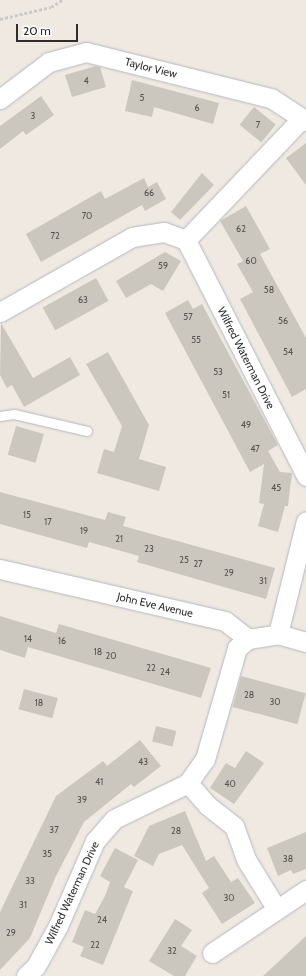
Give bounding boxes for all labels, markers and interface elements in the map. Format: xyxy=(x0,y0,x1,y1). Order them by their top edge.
scale bar xyxy=(18,16,80,42)
text: 20 m xyxy=(23,23,51,38)
street label: Taylor View xyxy=(123,55,179,81)
house number: 4 xyxy=(83,76,89,86)
house number: 5 xyxy=(140,93,144,103)
house number: 6 xyxy=(194,103,200,113)
house number: 3 xyxy=(31,111,35,121)
house number: 7 xyxy=(256,120,260,130)
house number: 66 xyxy=(144,188,154,198)
house number: 70 xyxy=(82,211,92,221)
house number: 62 xyxy=(236,224,246,234)
house number: 72 xyxy=(50,231,60,241)
house number: 60 xyxy=(245,256,257,266)
house number: 59 xyxy=(158,261,168,271)
house number: 58 xyxy=(264,285,274,295)
house number: 63 xyxy=(78,295,88,305)
street label: Wilfred Waterman Drive xyxy=(215,305,277,411)
house number: 57 xyxy=(183,312,193,322)
house number: 56 xyxy=(278,316,288,326)
house number: 55 xyxy=(191,335,201,345)
house number: 54 xyxy=(283,347,293,357)
house number: 53 xyxy=(213,367,223,377)
house number: 51 xyxy=(222,390,230,400)
house number: 49 xyxy=(241,420,251,430)
house number: 47 xyxy=(250,444,260,454)
house number: 45 xyxy=(271,483,281,493)
house number: 15 xyxy=(23,510,31,520)
house number: 17 xyxy=(44,517,52,527)
house number: 19 xyxy=(80,526,88,536)
house number: 21 xyxy=(115,534,123,544)
house number: 23 xyxy=(144,544,154,554)
house number: 25 xyxy=(179,555,189,565)
house number: 27 xyxy=(193,559,203,569)
house number: 29 xyxy=(224,568,234,578)
house number: 31 xyxy=(259,576,267,586)
street label: John Eve Avenue xyxy=(116,590,194,620)
house number: 14 xyxy=(24,634,32,644)
house number: 16 xyxy=(58,636,66,646)
house number: 18 xyxy=(94,647,102,657)
house number: 20 xyxy=(106,651,116,661)
house number: 22 xyxy=(146,663,156,673)
house number: 24 xyxy=(160,667,170,677)
house number: 28 xyxy=(244,690,254,700)
house number: 30 xyxy=(269,697,281,707)
house number: 18 xyxy=(35,698,43,708)
house number: 43 xyxy=(138,757,148,767)
house number: 41 xyxy=(95,777,103,787)
house number: 40 xyxy=(224,779,236,789)
house number: 39 xyxy=(77,795,87,805)
house number: 37 xyxy=(49,825,59,835)
house number: 28 xyxy=(171,826,181,836)
street label: Wilfred Waterman Drive xyxy=(42,839,102,947)
house number: 35 xyxy=(42,849,52,859)
house number: 38 xyxy=(283,854,293,864)
house number: 33 xyxy=(25,876,35,886)
house number: 30 xyxy=(223,893,235,903)
house number: 31 xyxy=(19,900,27,910)
house number: 24 xyxy=(97,915,107,925)
house number: 29 xyxy=(6,928,16,938)
house number: 22 xyxy=(90,940,100,950)
house number: 32 xyxy=(167,946,177,956)

